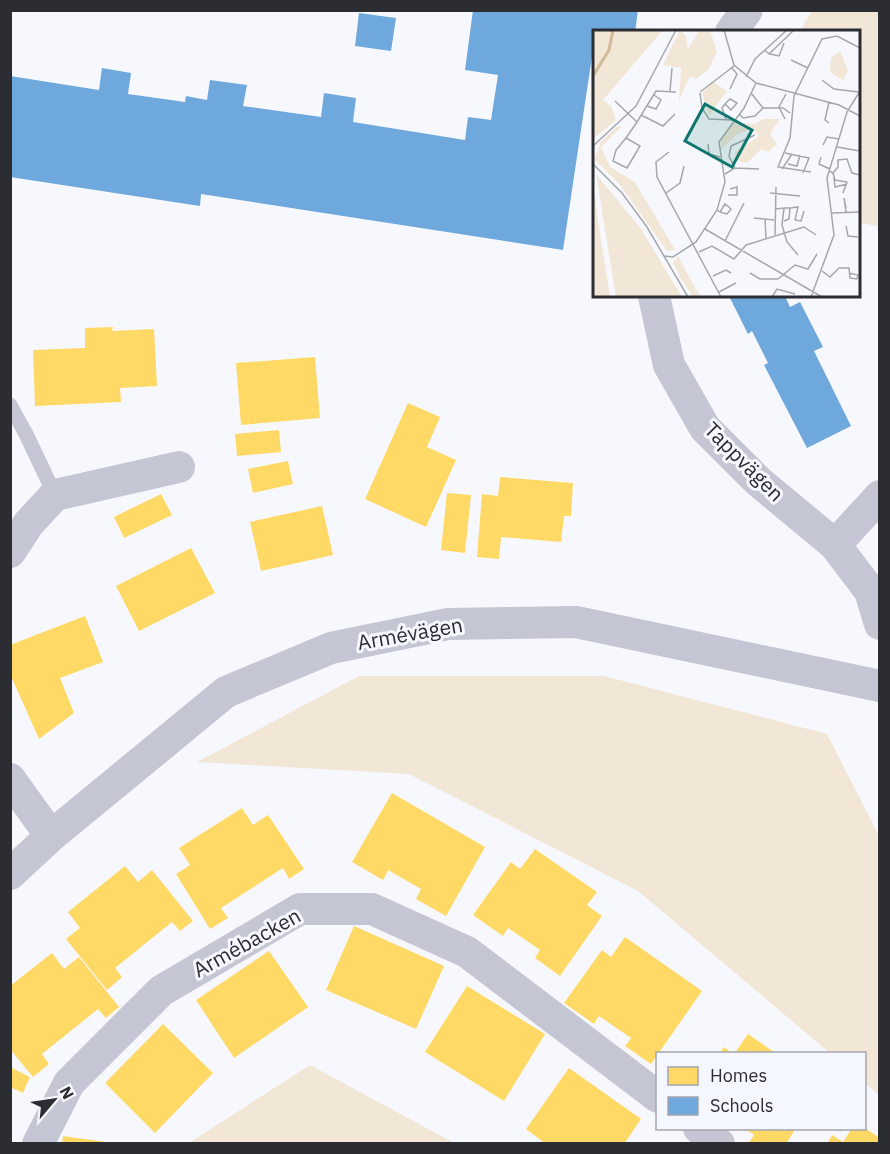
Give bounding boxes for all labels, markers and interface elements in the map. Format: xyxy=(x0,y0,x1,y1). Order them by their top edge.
inset map xyxy=(593,30,860,297)
street label: Tappvägen xyxy=(699,415,791,507)
street label: Armévägen xyxy=(355,610,465,656)
street label: Armébacken xyxy=(188,901,305,983)
legend xyxy=(656,1052,866,1130)
text: Homes xyxy=(710,1064,767,1087)
north arrow xyxy=(24,1070,84,1130)
text: N xyxy=(56,1083,79,1103)
text: Schools xyxy=(710,1094,774,1117)

